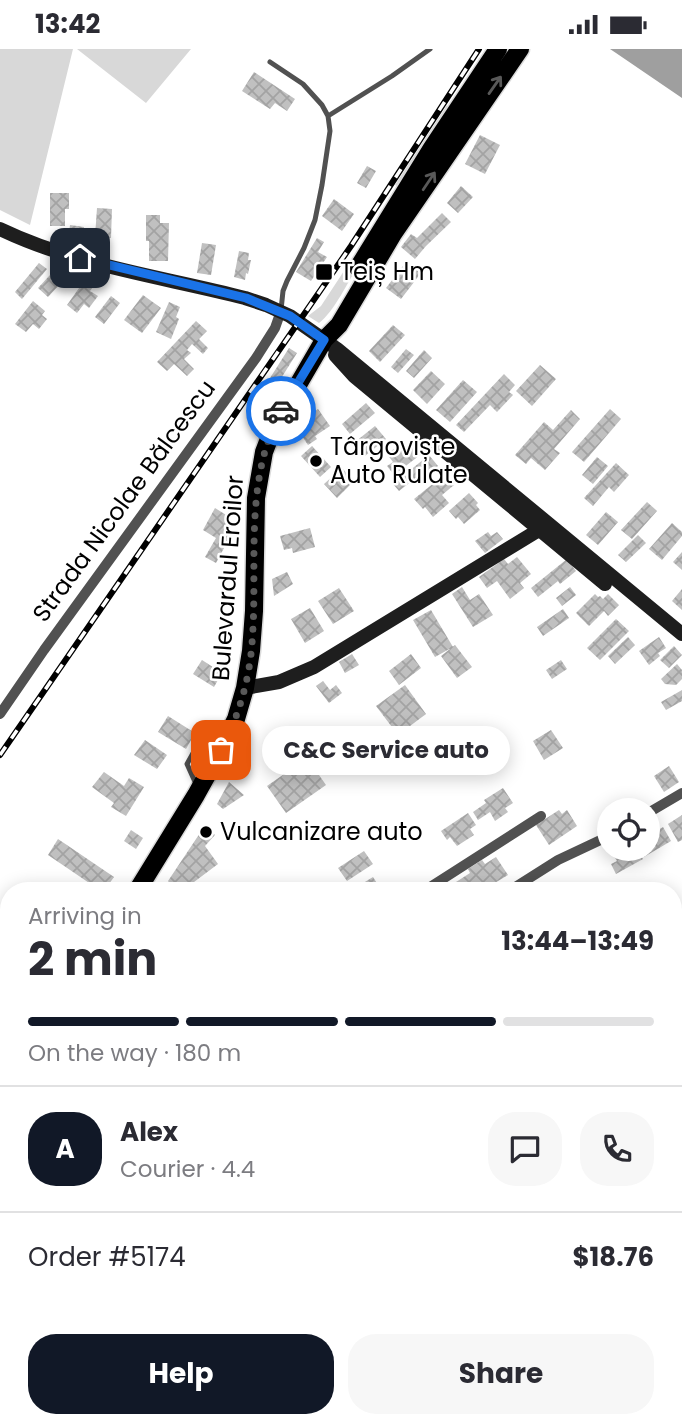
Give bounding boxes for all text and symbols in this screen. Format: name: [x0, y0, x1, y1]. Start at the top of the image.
text: 13:42: [35, 6, 100, 42]
one-way arrow: [488, 76, 502, 95]
one-way arrow: [422, 172, 436, 191]
pin: [50, 228, 110, 288]
icon: home: [61, 239, 99, 277]
place label: Teiș Hm: [340, 255, 434, 288]
marker: Teiș Hm: [314, 262, 334, 282]
street label: Strada Nicolae Bălcescu: [25, 373, 223, 628]
courier: [246, 376, 316, 446]
icon: car: [262, 392, 300, 430]
place label: Târgoviște Auto Rulate: [330, 430, 468, 491]
marker: Târgoviște Auto Rulate: [308, 453, 324, 469]
street label: Bulevardul Eroilor: [204, 474, 251, 682]
pin: [191, 720, 251, 780]
callout: C&C Service auto: [263, 725, 512, 775]
icon: bag: [202, 731, 240, 769]
text: C&C Service auto: [283, 734, 489, 766]
map controls: [597, 798, 660, 861]
button: locate: [597, 798, 660, 861]
place label: Vulcanizare auto: [220, 815, 423, 848]
marker: Vulcanizare auto: [198, 824, 214, 840]
text: Arriving in: [28, 900, 142, 932]
text: 13:44–13:49: [501, 923, 654, 959]
text: 2 min: [28, 927, 157, 991]
text: On the way · 180 m: [28, 1037, 241, 1069]
button: chat: [488, 1112, 562, 1186]
button: phone: [580, 1112, 654, 1186]
text: Alex: [120, 1114, 178, 1150]
text: A: [55, 1131, 75, 1167]
text: Courier · 4.4: [120, 1153, 255, 1185]
text: Order #5174: [28, 1239, 186, 1275]
text: $18.76: [572, 1239, 654, 1275]
button: Help: [28, 1334, 334, 1414]
button: Share: [348, 1334, 654, 1414]

